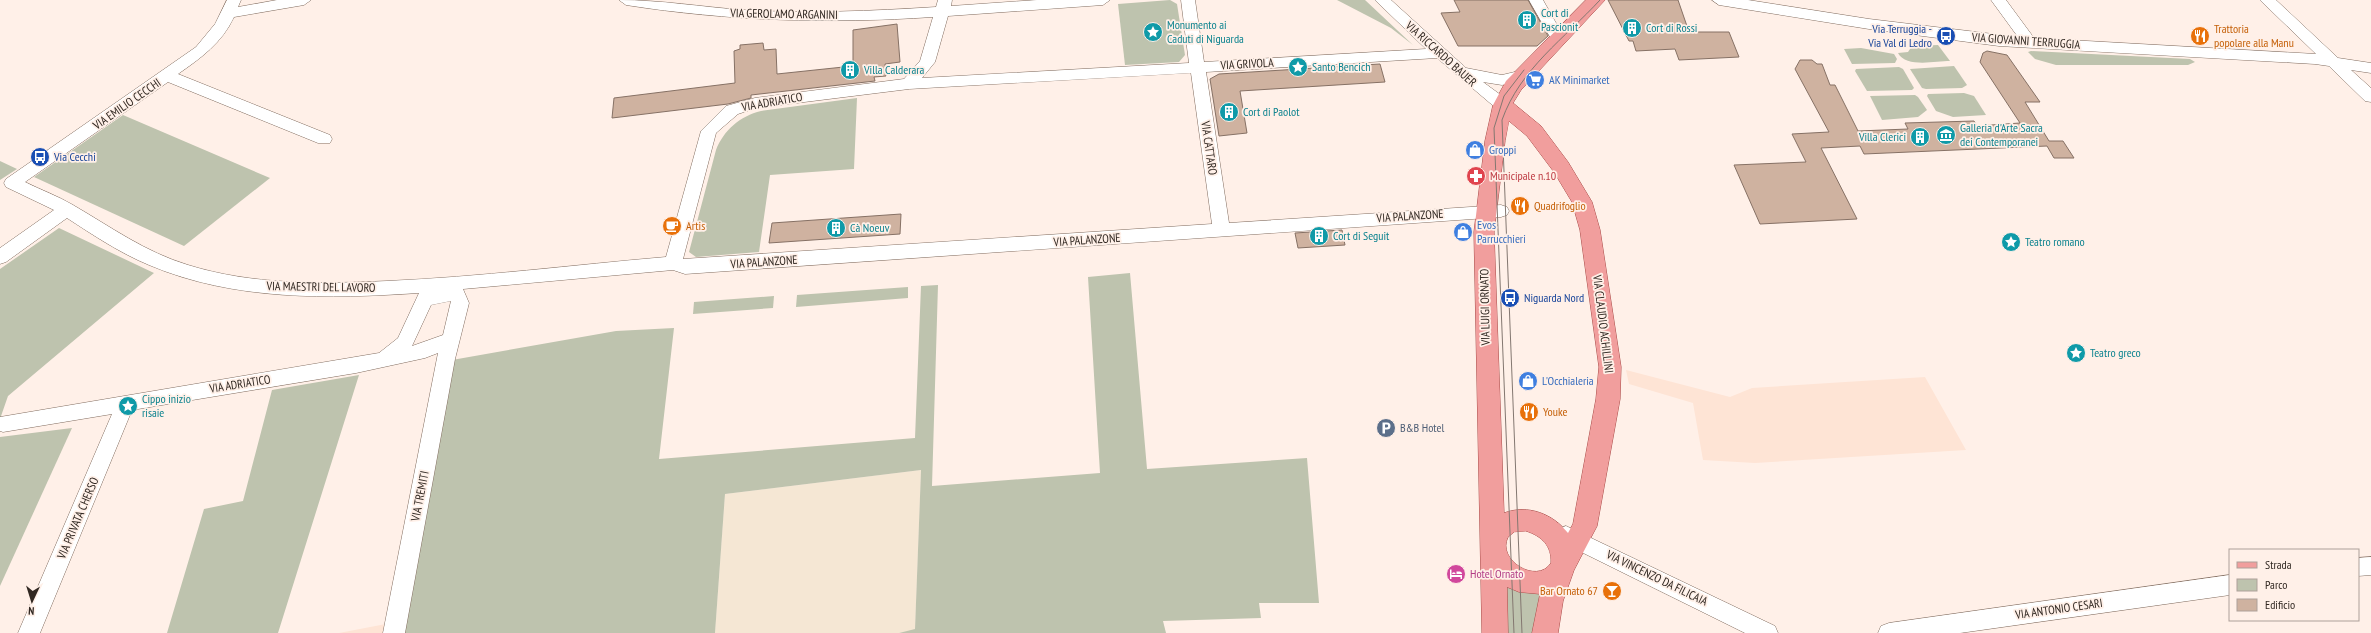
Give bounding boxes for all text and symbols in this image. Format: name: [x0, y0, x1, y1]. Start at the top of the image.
street label: VIA GEROLAMO ARGANINI: [729, 5, 838, 22]
place label: Cort di Pascionit: [1541, 5, 1579, 34]
building icon: Cort di Pascionit: [1516, 9, 1538, 31]
place label: Monumento ai Caduti di Niguarda: [1167, 17, 1244, 46]
street label: VIA RICCARDO BAUER: [1402, 17, 1480, 90]
building icon: Cort di Rossi: [1621, 17, 1643, 39]
place label: Cort di Rossi: [1646, 20, 1697, 35]
place icon: Monumento ai Caduti di Niguarda: [1142, 21, 1164, 43]
place label: Via Terruggia - Via Val di Ledro: [1867, 21, 1932, 50]
place label: Trattoria popolare alla Manu: [2214, 21, 2294, 50]
bus stop icon: Via Terruggia - Via Val di Ledro: [1935, 25, 1957, 47]
restaurant icon: Trattoria popolare alla Manu: [2189, 25, 2211, 47]
street label: VIA GIOVANNI TERRUGGIA: [1970, 29, 2081, 52]
street label: VIA GRIVOLA: [1219, 55, 1274, 72]
place icon: Santo Bencich: [1287, 56, 1309, 78]
building icon: Villa Calderara: [839, 59, 861, 81]
place label: Santo Bencich: [1312, 59, 1370, 74]
place label: Villa Calderara: [863, 62, 925, 77]
supermarket icon: AK Minimarket: [1524, 69, 1546, 91]
place label: AK Minimarket: [1549, 72, 1610, 87]
street label: VIA EMILIO CECCHI: [89, 75, 163, 133]
street label: VIA ADRIATICO: [739, 89, 804, 114]
building icon: Cort di Paolot: [1218, 101, 1240, 123]
place label: Cort di Paolot: [1243, 104, 1300, 119]
street label: VIA CATTARO: [1198, 119, 1221, 176]
place label: Galleria d'Arte Sacra dei Contemporanei: [1960, 120, 2043, 149]
museum icon: Galleria d'Arte Sacra dei Contemporanei: [1935, 124, 1957, 146]
building icon: Villa Clerici: [1909, 126, 1931, 148]
place label: Villa Clerici: [1858, 129, 1906, 144]
shop icon: Groppi: [1464, 139, 1486, 161]
place label: Groppi: [1489, 142, 1516, 157]
bus stop icon: Via Cecchi: [29, 146, 51, 168]
place label: Via Cecchi: [53, 149, 96, 164]
pharmacy icon: Municipale n.10: [1465, 165, 1487, 187]
place label: Municipale n.10: [1490, 168, 1556, 183]
restaurant icon: Quadrifoglio: [1509, 195, 1531, 217]
place label: Quadrifoglio: [1534, 198, 1586, 213]
street label: VIA PALANZONE: [1375, 206, 1444, 225]
cafe icon: Artis: [661, 215, 683, 237]
building icon: Cà Noeuv: [825, 217, 847, 239]
place label: Evos Parrucchieri: [1477, 217, 1526, 246]
place label: Artis: [686, 218, 705, 233]
place label: Cà Noeuv: [850, 220, 890, 235]
shop icon: Evos Parrucchieri: [1452, 221, 1474, 243]
building icon: Cort di Seguit: [1308, 225, 1330, 247]
place label: Cort di Seguit: [1333, 228, 1390, 243]
street label: VIA PALANZONE: [1052, 230, 1121, 249]
place icon: Teatro romano: [2000, 231, 2022, 253]
place label: Teatro romano: [2025, 234, 2085, 249]
street label: VIA PALANZONE: [729, 252, 798, 271]
street label: VIA LUIGI ORNATO: [1476, 268, 1493, 347]
street label: VIA CLAUDIO ACHILLINI: [1590, 273, 1617, 374]
street label: VIA MAESTRI DEL LAVORO: [265, 278, 376, 295]
bus stop icon: Niguarda Nord: [1499, 287, 1521, 309]
place label: Niguarda Nord: [1524, 290, 1584, 305]
place icon: Teatro greco: [2065, 342, 2087, 364]
place label: Teatro greco: [2090, 345, 2141, 360]
shop icon: L'Occhialeria: [1517, 370, 1539, 392]
street label: VIA ADRIATICO: [207, 371, 272, 396]
place label: L'Occhialeria: [1542, 373, 1594, 388]
place label: Cippo inizio risaie: [142, 391, 191, 420]
place icon: Cippo inizio risaie: [117, 395, 139, 417]
restaurant icon: Youke: [1518, 401, 1540, 423]
place label: Youke: [1543, 404, 1568, 419]
parking icon: B&B Hotel: [1375, 417, 1397, 439]
place label: B&B Hotel: [1400, 420, 1444, 435]
street label: VIA TREMITI: [407, 470, 432, 523]
street label: VIA PRIVATA CHERSO: [53, 474, 102, 562]
street label: VIA VINCENZO DA FILICAIA: [1603, 546, 1711, 609]
legend: [2229, 549, 2359, 621]
text: Strada: [2265, 557, 2292, 572]
hotel icon: Hotel Ornato: [1445, 563, 1467, 585]
place label: Hotel Ornato: [1470, 566, 1523, 581]
text: Parco: [2265, 577, 2287, 592]
bar icon: Bar Ornato 67: [1601, 580, 1623, 602]
north arrow: [12, 581, 52, 621]
place label: Bar Ornato 67: [1540, 583, 1598, 598]
street label: VIA ANTONIO CESARI: [2013, 595, 2103, 622]
text: Edificio: [2265, 597, 2295, 612]
text: N: [28, 604, 35, 618]

